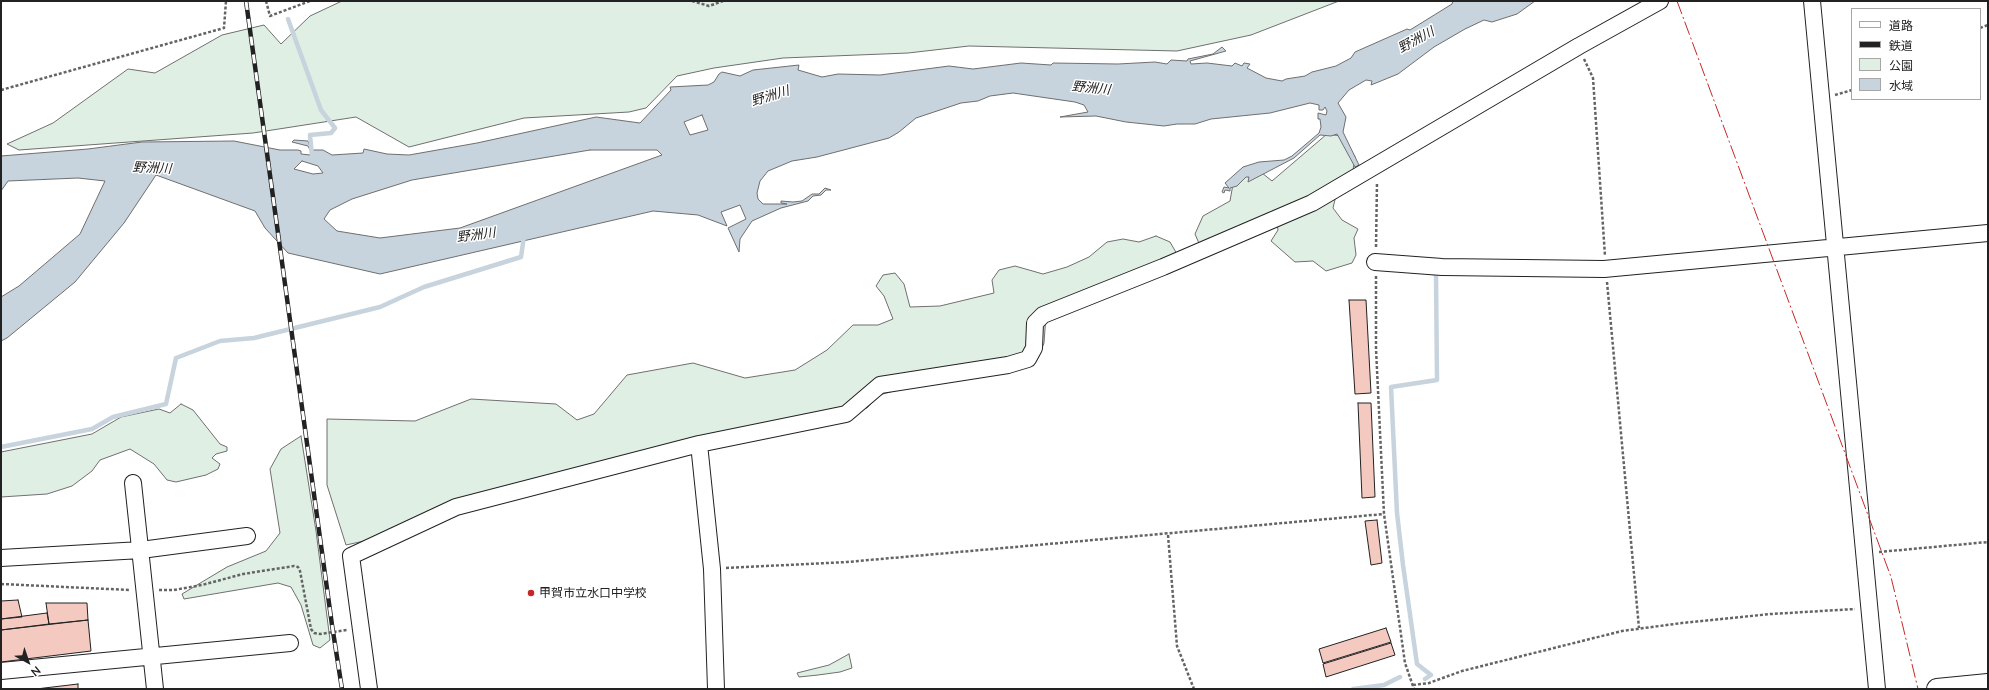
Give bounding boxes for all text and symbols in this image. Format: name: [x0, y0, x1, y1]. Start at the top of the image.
legend: [1851, 8, 1981, 100]
text: 道路: [1889, 18, 1913, 33]
water label: 野洲川: [1395, 24, 1437, 56]
text: 鉄道: [1889, 38, 1913, 53]
text: 公園: [1889, 58, 1913, 73]
water label: 野洲川: [1071, 78, 1111, 98]
text: 水域: [1889, 78, 1913, 93]
water label: 野洲川: [749, 83, 791, 109]
water label: 野洲川: [132, 159, 172, 177]
water label: 野洲川: [456, 225, 496, 245]
place label: 甲賀市立水口中学校: [539, 586, 647, 600]
marker: 甲賀市立水口中学校: [526, 588, 536, 598]
north arrow: [8, 642, 48, 682]
text: N: [29, 664, 43, 679]

